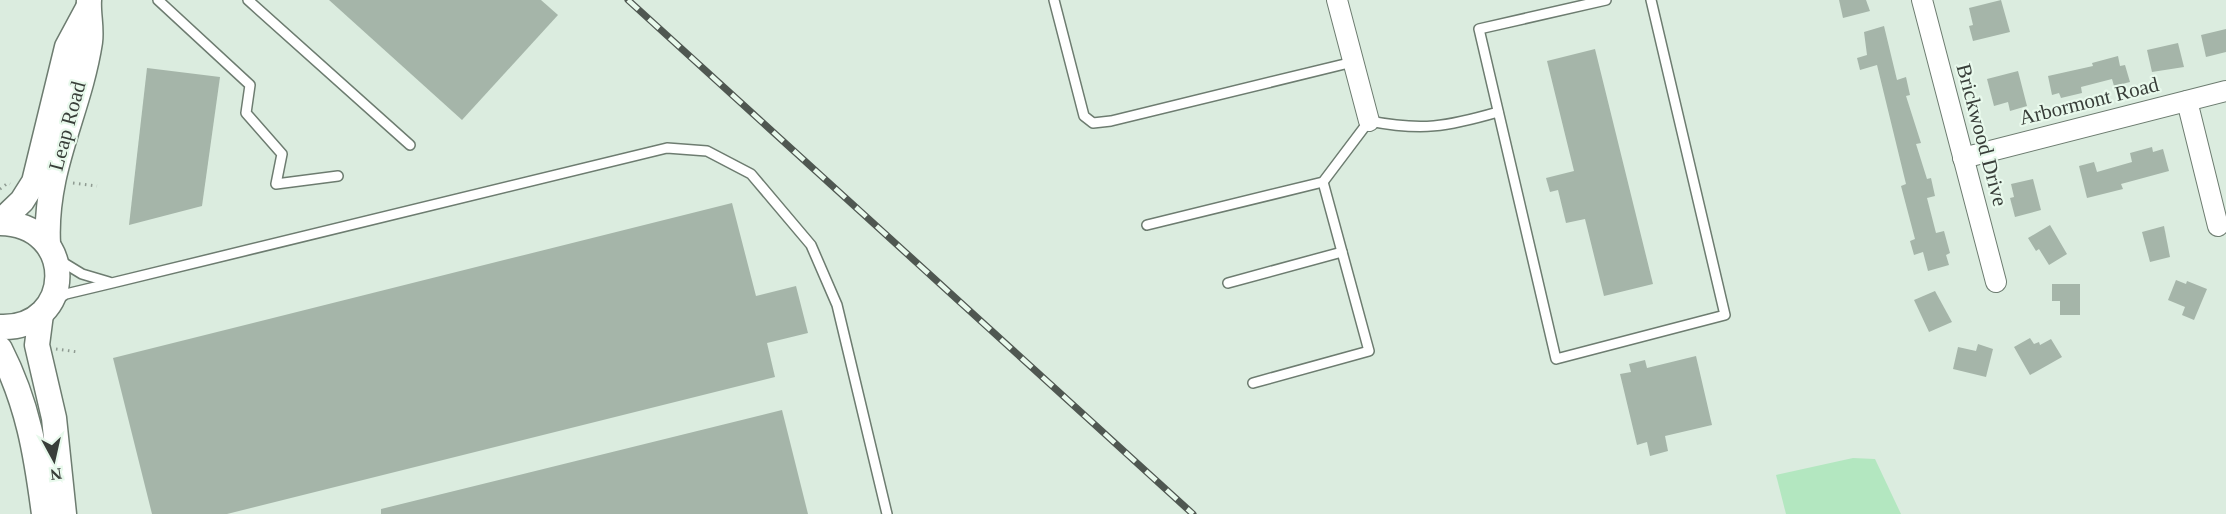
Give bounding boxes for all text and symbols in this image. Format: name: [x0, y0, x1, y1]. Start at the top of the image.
street label: Brickwood Drive: [1951, 61, 2013, 209]
street label: Arbormont Road: [2017, 72, 2162, 130]
street label: Leap Road: [44, 78, 91, 173]
north arrow: [24, 430, 84, 490]
text: N: [49, 465, 63, 484]

